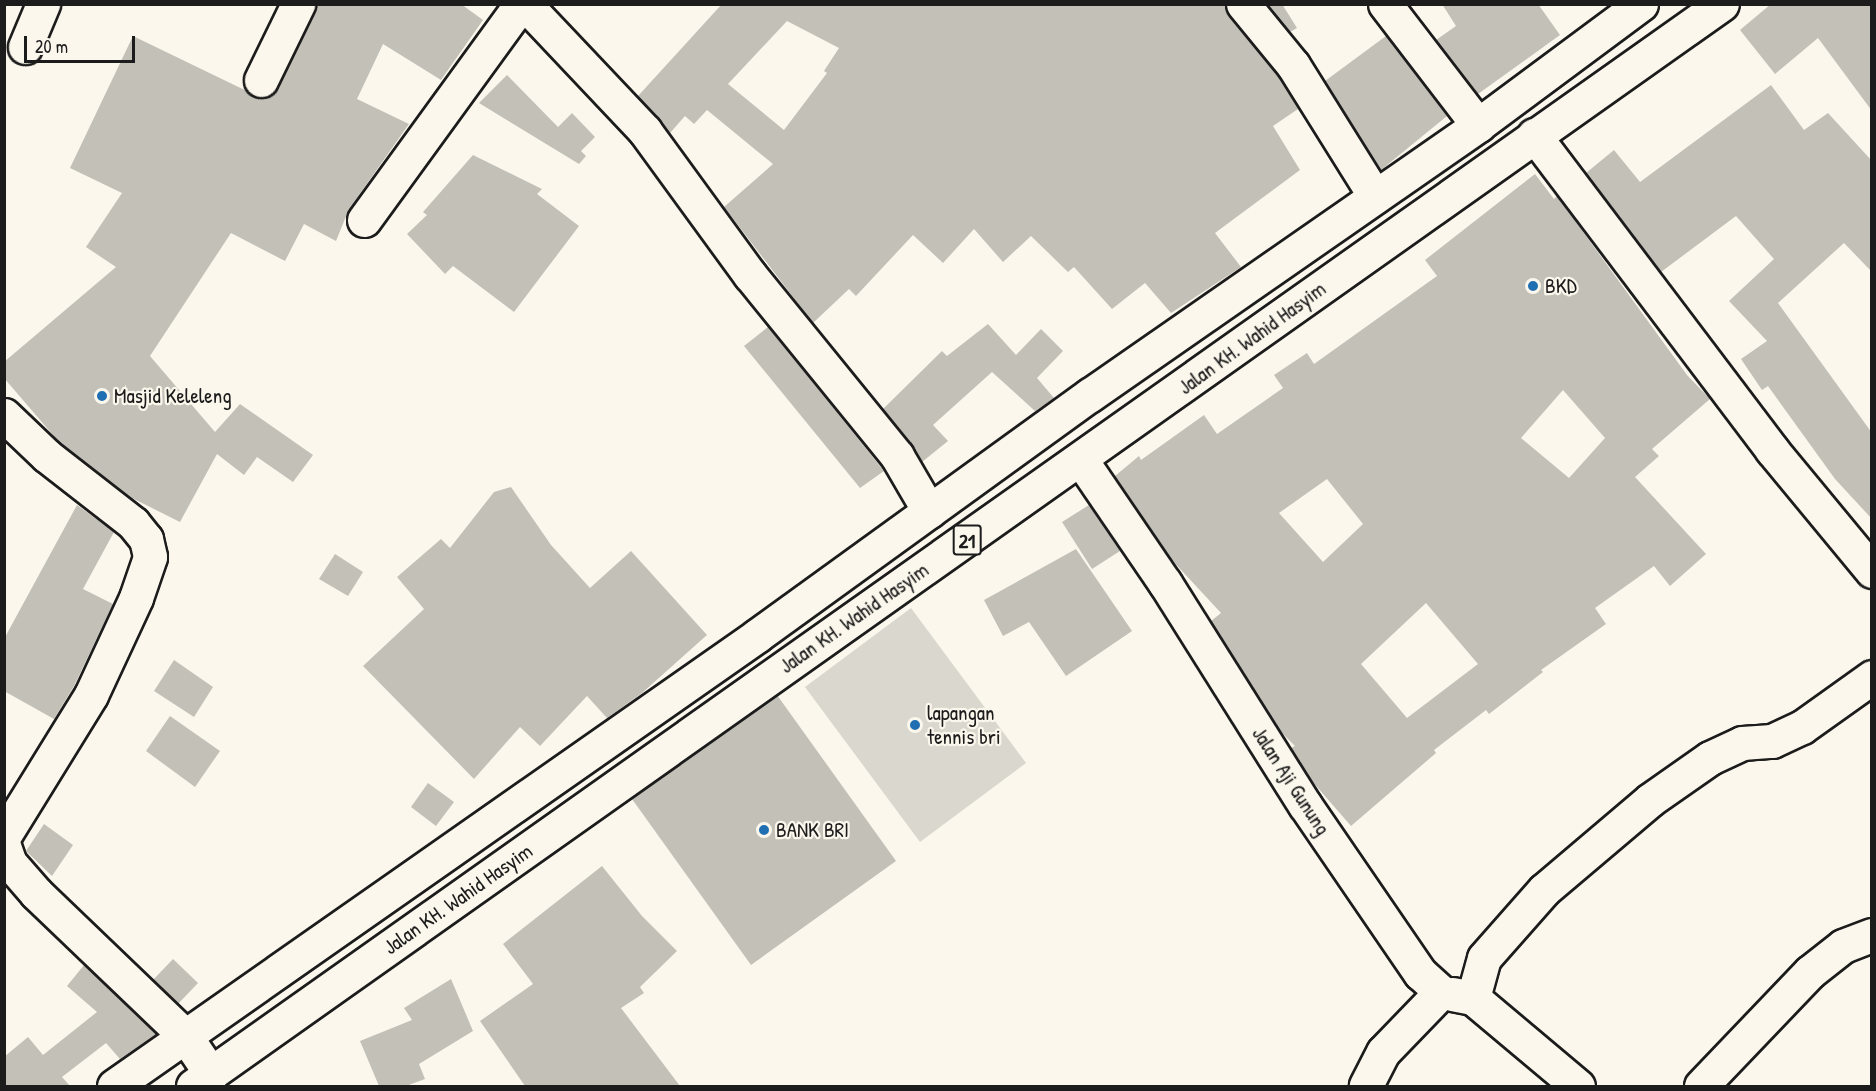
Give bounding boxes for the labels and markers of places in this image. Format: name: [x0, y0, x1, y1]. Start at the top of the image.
place label: BKD: [1545, 273, 1577, 299]
marker: BKD: [1526, 279, 1540, 293]
place label: Masjid Keleleng: [114, 383, 232, 409]
marker: Masjid Keleleng: [95, 389, 109, 403]
place label: lapangan tennis bri: [927, 700, 1001, 750]
marker: lapangan tennis bri: [908, 718, 922, 732]
place label: BANK BRI: [776, 817, 849, 843]
marker: BANK BRI: [757, 823, 771, 837]

